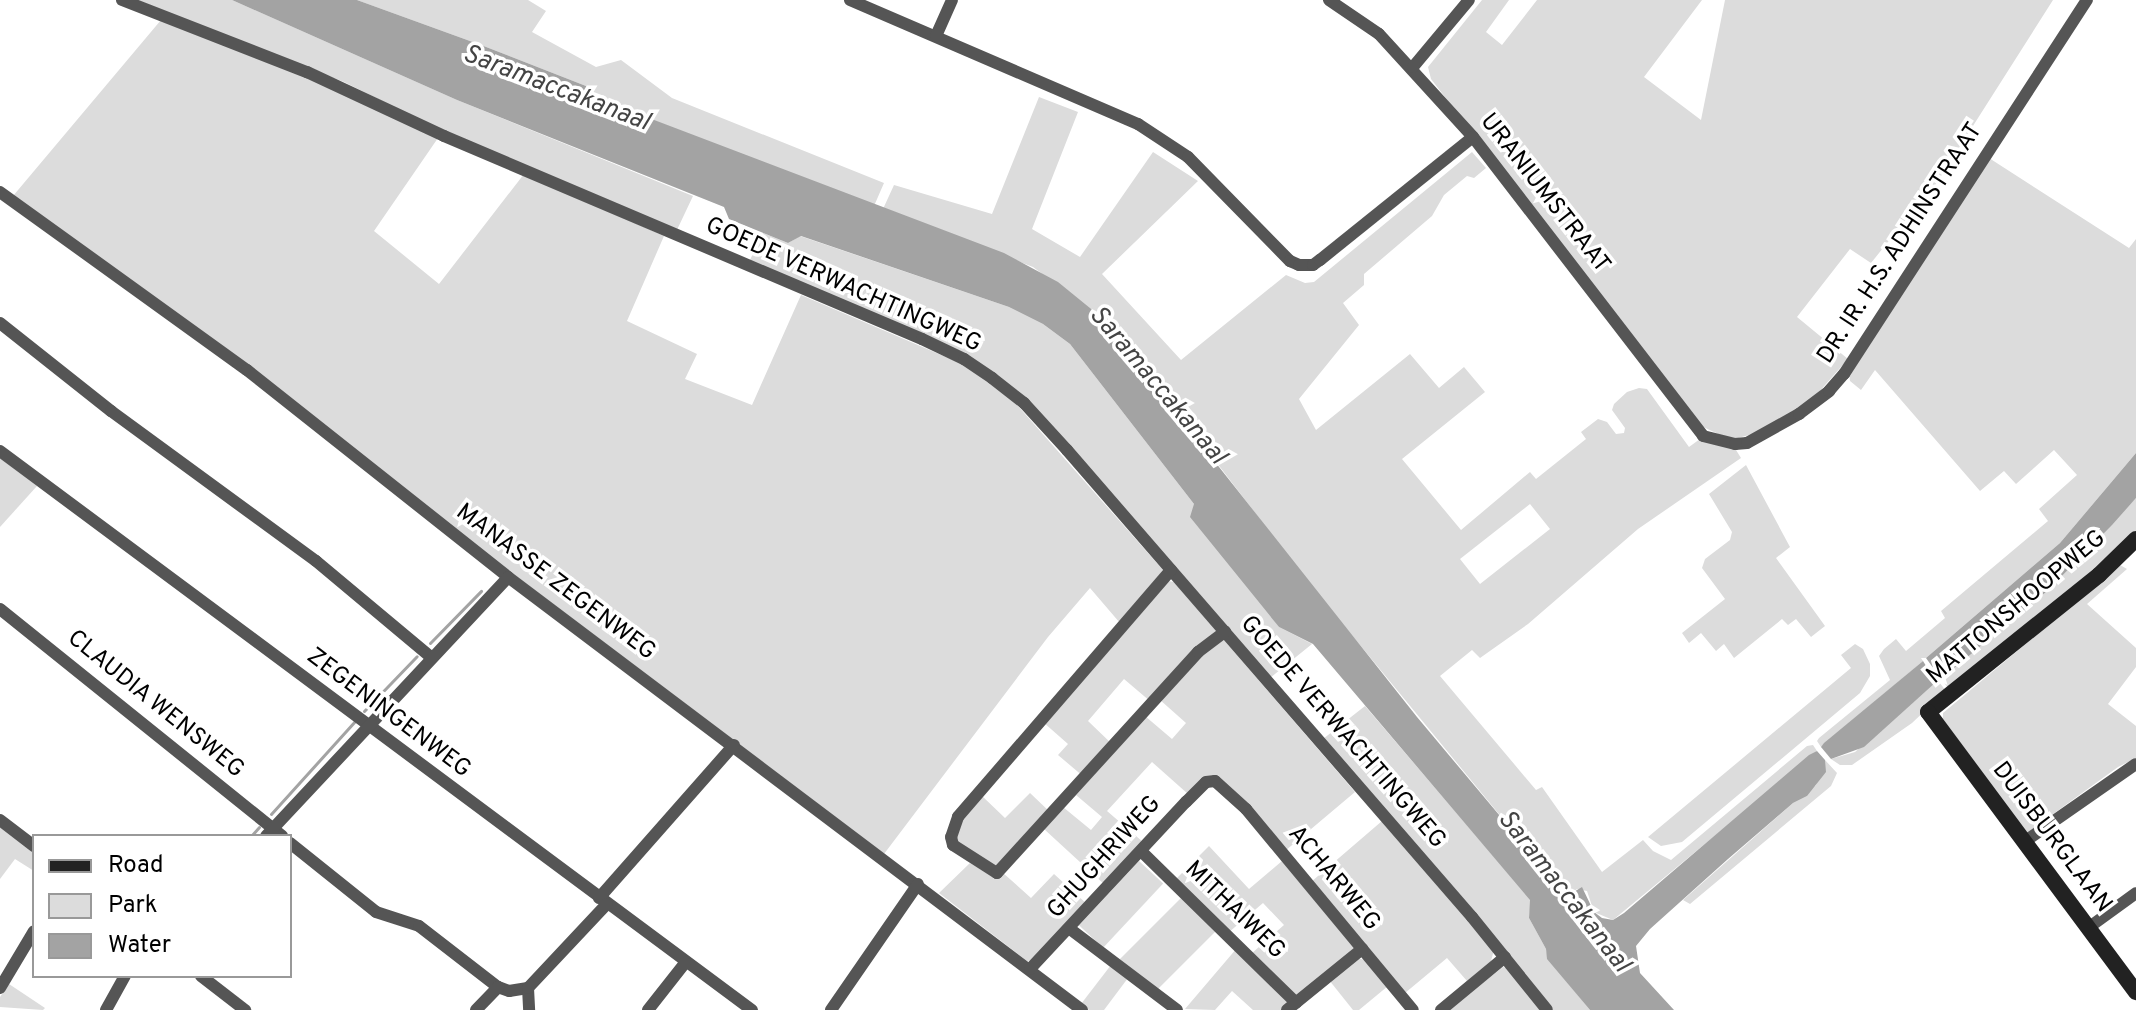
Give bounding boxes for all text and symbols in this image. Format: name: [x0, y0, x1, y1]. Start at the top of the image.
water label: Saramaccakanaal: [458, 39, 654, 139]
street label: URANIUMSTRAAT: [1473, 109, 1615, 279]
street label: DR. IR. H.S. ADHINSTRAAT: [1812, 118, 1990, 370]
street label: GOEDE VERWACHTINGWEG: [700, 212, 986, 360]
water label: Saramaccakanaal: [1082, 300, 1232, 472]
street label: MANASSE ZEGENWEG: [449, 499, 661, 667]
street label: MATTONSHOOPWEG: [1922, 525, 2112, 691]
street label: GOEDE VERWACHTINGWEG: [1233, 610, 1451, 856]
street label: CLAUDIA WENSWEG: [60, 624, 250, 786]
street label: ZEGENINGENWEG: [300, 643, 476, 785]
street label: DUISBURGLAAN: [1985, 757, 2117, 919]
street label: GHUGHRIWEG: [1042, 791, 1168, 925]
water label: Saramaccakanaal: [1490, 805, 1636, 979]
street label: ACHARWEG: [1281, 821, 1385, 937]
legend: [32, 834, 292, 978]
text: Road: [108, 851, 164, 881]
street label: MITHAIWEG: [1178, 856, 1290, 966]
text: Park: [108, 891, 158, 921]
text: Water: [108, 931, 171, 961]

